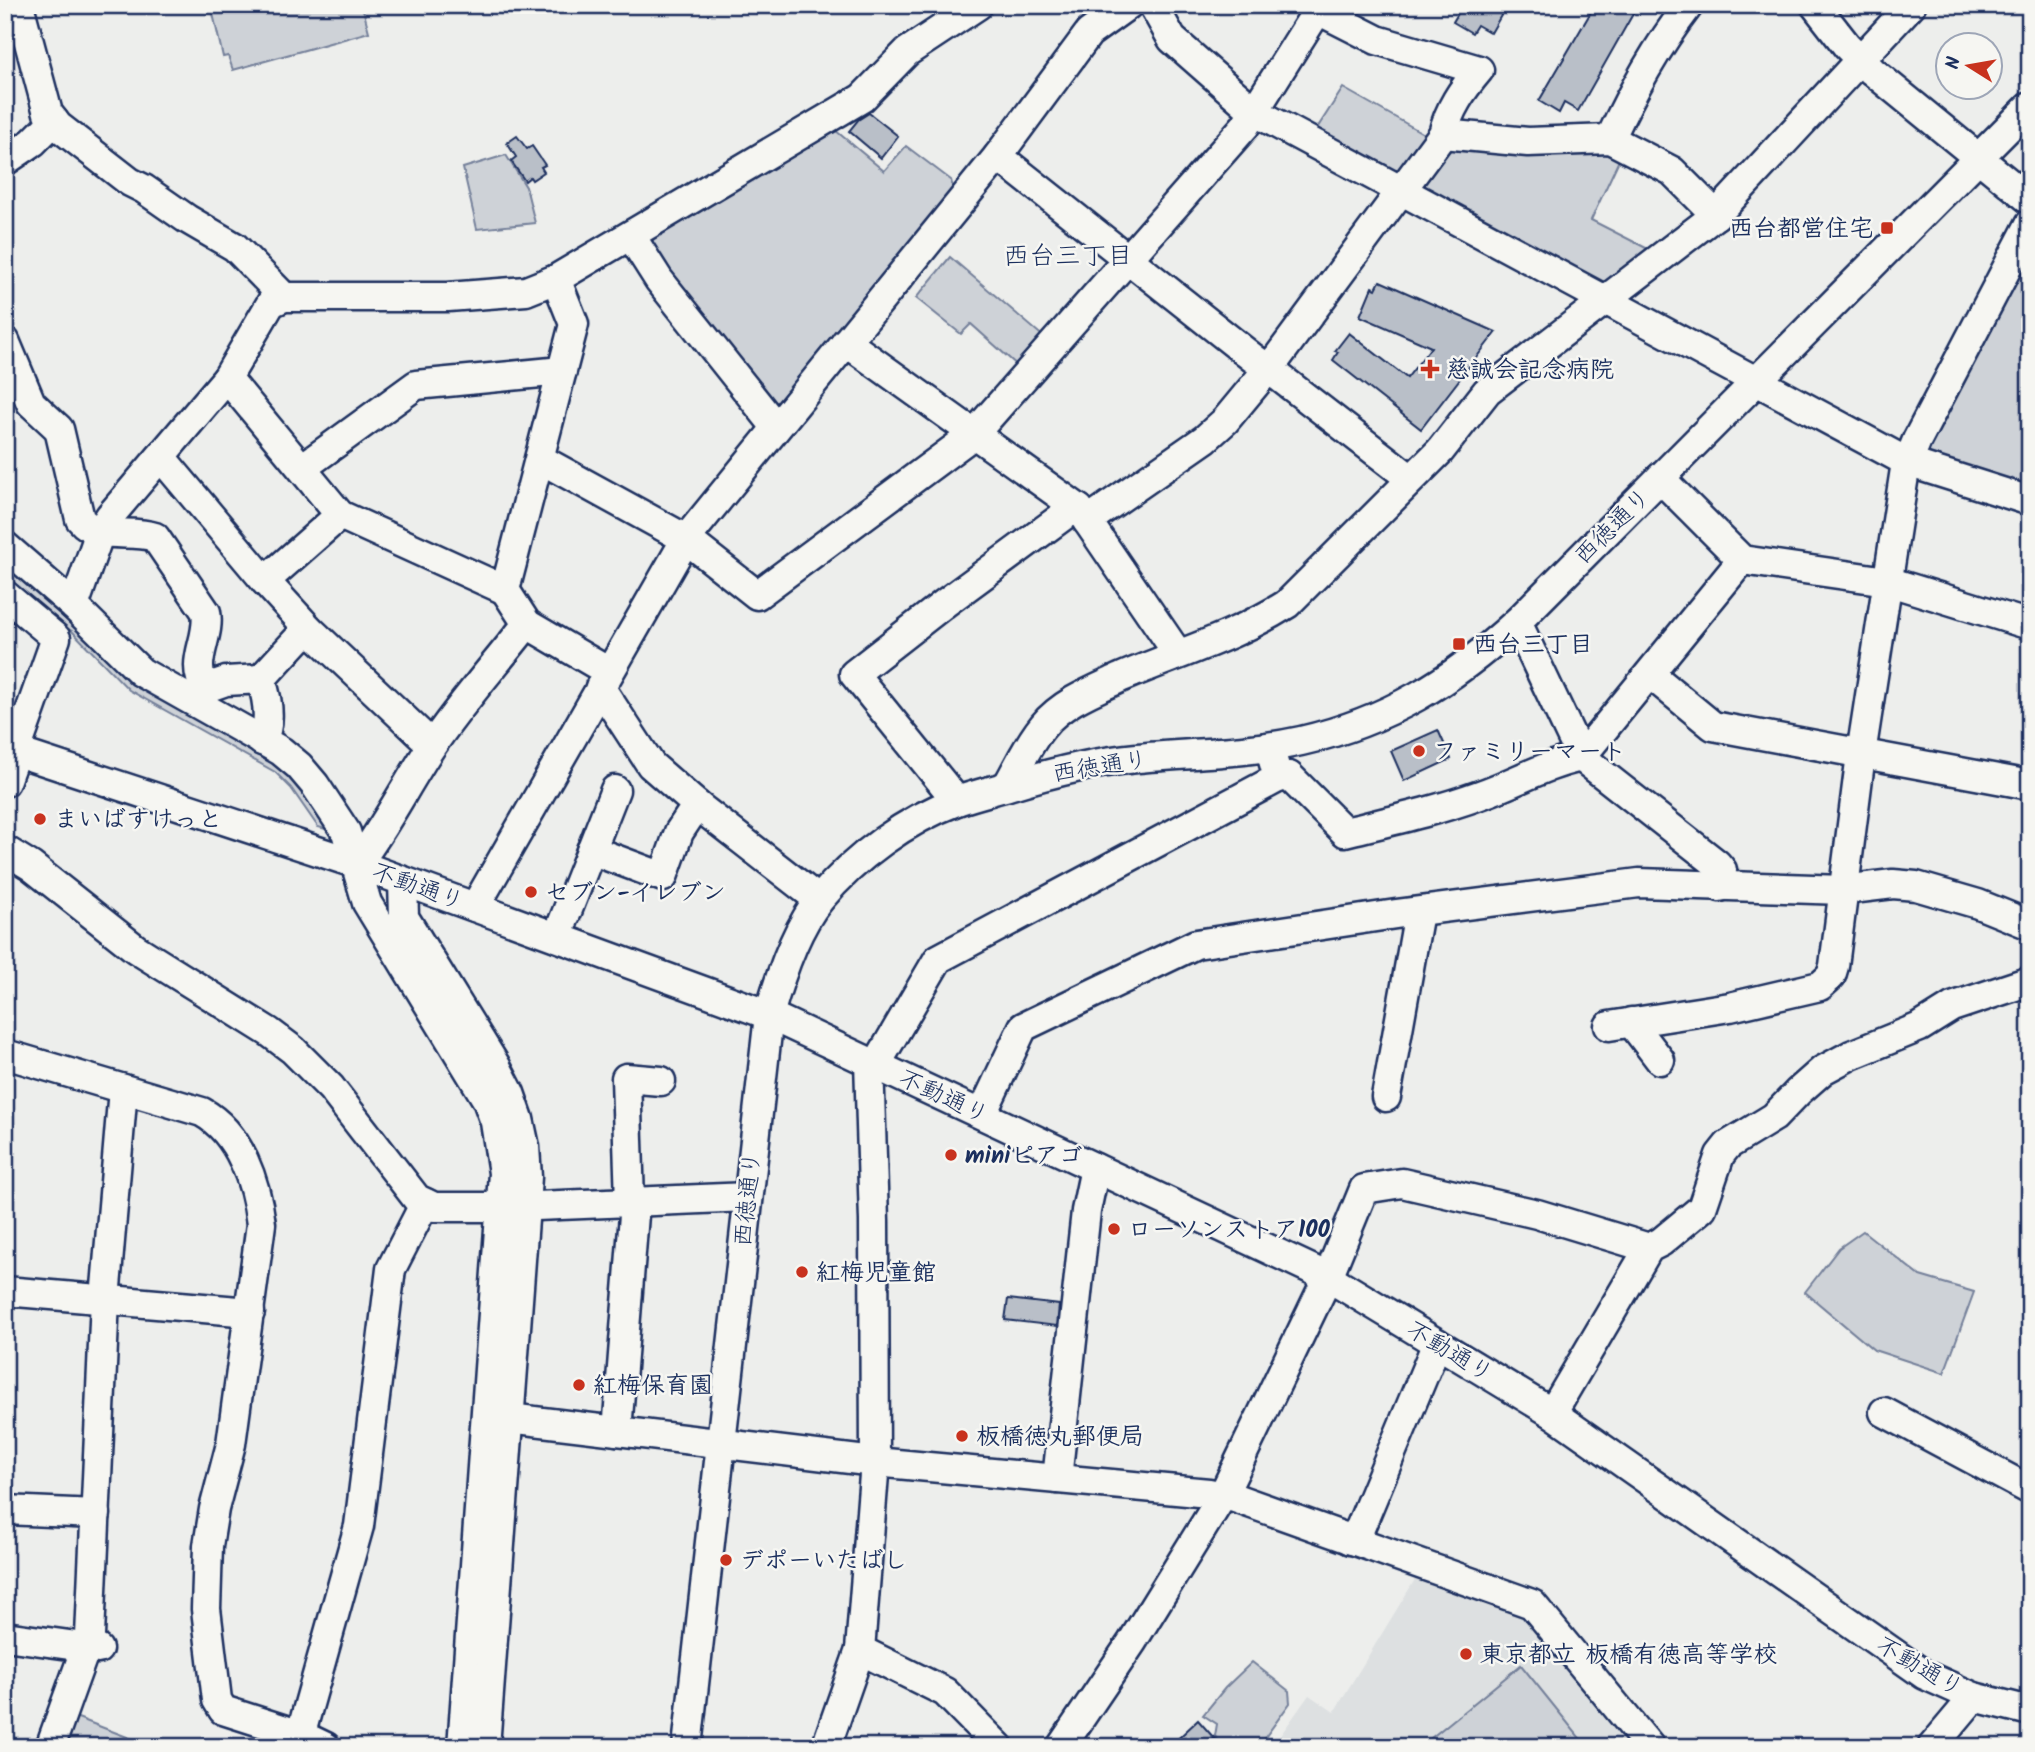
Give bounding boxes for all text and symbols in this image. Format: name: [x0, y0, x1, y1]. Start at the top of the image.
north arrow: [1934, 32, 2004, 102]
text: N: [1938, 54, 1970, 72]
place label: 西台都営住宅: [1729, 210, 1873, 249]
marker: 西台都営住宅: [1879, 220, 1895, 236]
district label: 西台三丁目: [1003, 236, 1133, 278]
place label: 慈誠会記念病院: [1446, 351, 1614, 390]
marker: 慈誠会記念病院: [1420, 359, 1440, 379]
street label: 西徳通り: [1565, 479, 1661, 575]
place label: 西台三丁目: [1473, 626, 1593, 665]
marker: 西台三丁目: [1451, 636, 1467, 652]
place label: ファミリーマート: [1433, 733, 1626, 772]
street label: 西徳通り: [1050, 741, 1151, 794]
marker: ファミリーマート: [1411, 743, 1427, 759]
place label: まいばすけっと: [54, 801, 222, 840]
marker: まいばすけっと: [32, 811, 48, 827]
street label: 不動通り: [366, 853, 469, 922]
place label: セブン-イレブン: [545, 874, 726, 913]
marker: セブン-イレブン: [523, 884, 539, 900]
street label: 不動通り: [892, 1059, 995, 1135]
place label: miniピアゴ: [965, 1137, 1082, 1176]
marker: miniピアゴ: [943, 1147, 959, 1163]
street label: 西徳通り: [724, 1149, 773, 1249]
place label: ローソンストア100: [1128, 1211, 1330, 1250]
marker: ローソンストア100: [1106, 1221, 1122, 1237]
place label: 紅梅児童館: [816, 1254, 936, 1293]
marker: 紅梅児童館: [794, 1264, 810, 1280]
street label: 不動通り: [1398, 1311, 1500, 1394]
place label: 紅梅保育園: [593, 1367, 713, 1406]
marker: 紅梅保育園: [571, 1377, 587, 1393]
place label: 板橋徳丸郵便局: [976, 1418, 1144, 1457]
marker: 板橋徳丸郵便局: [954, 1428, 970, 1444]
place label: デポーいたばし: [740, 1542, 908, 1581]
marker: デポーいたばし: [718, 1552, 734, 1568]
street label: 不動通り: [1868, 1626, 1971, 1708]
place label: 東京都立 板橋有徳高等学校: [1480, 1636, 1777, 1675]
marker: 東京都立 板橋有徳高等学校: [1458, 1646, 1474, 1662]

